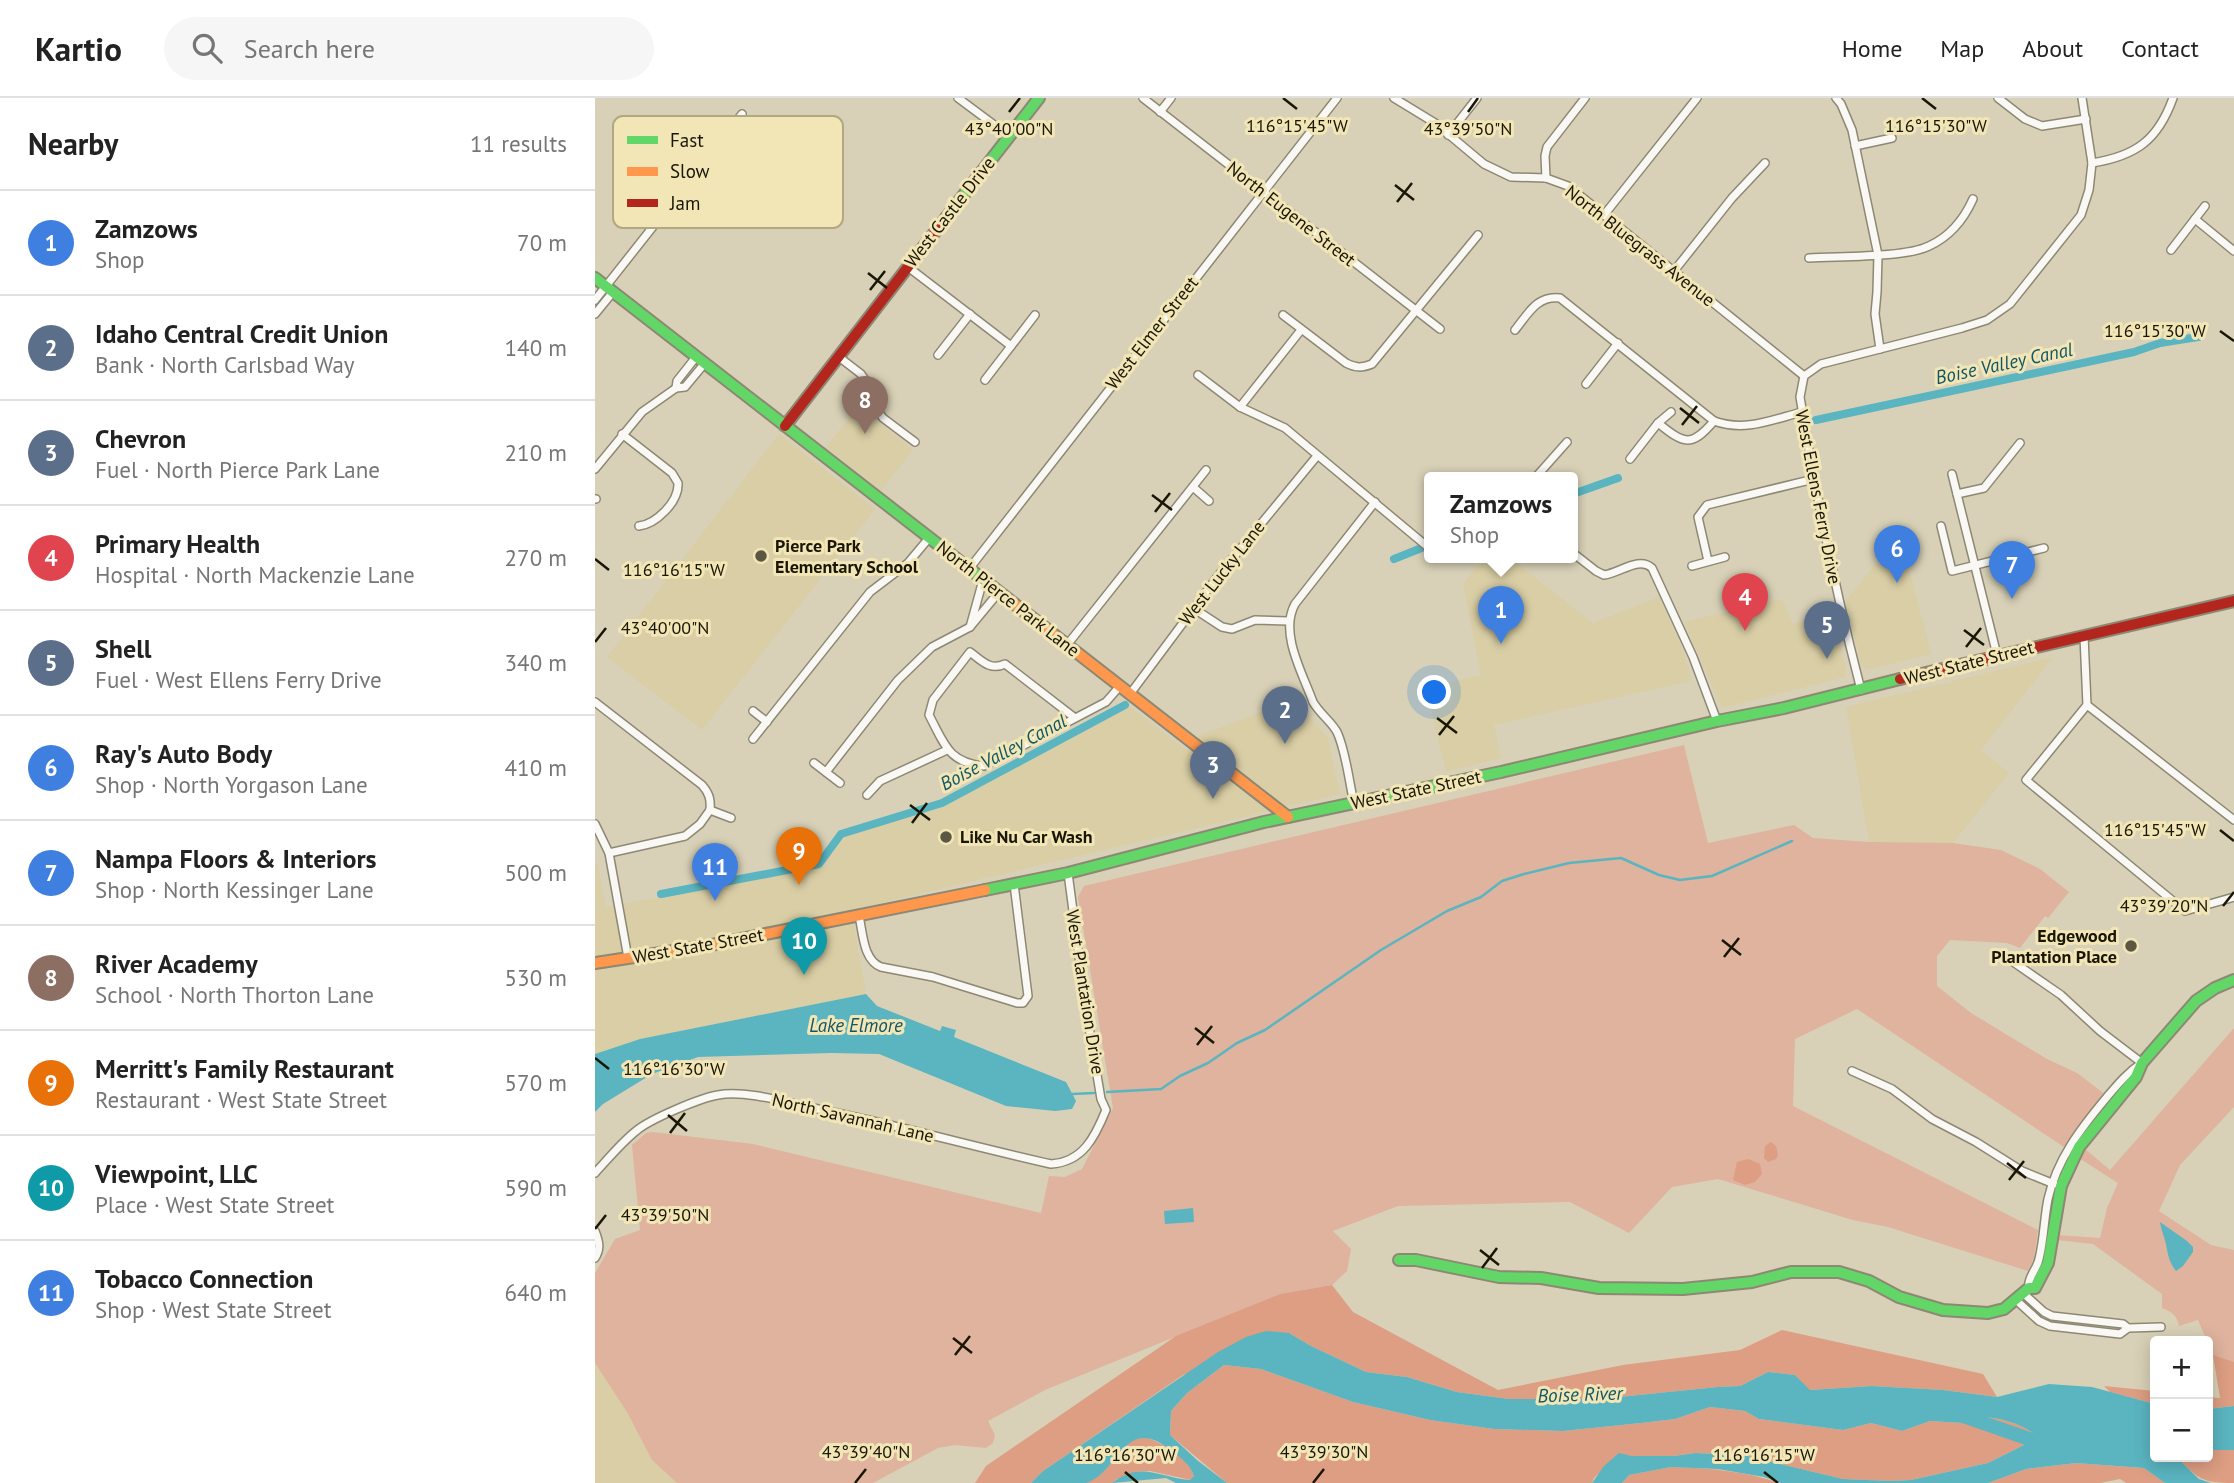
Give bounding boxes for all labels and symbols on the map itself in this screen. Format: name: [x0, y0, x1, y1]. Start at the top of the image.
text: 116°15'45"W: [1246, 114, 1348, 137]
text: 116°15'30"W: [1885, 114, 1987, 137]
legend: [613, 116, 843, 228]
text: 43°40'00"N: [965, 117, 1053, 140]
text: 43°39'50"N: [1424, 117, 1512, 140]
text: Fast: [670, 128, 704, 152]
street label: West Castle Drive: [899, 152, 1000, 272]
street label: North Eugene Street: [1222, 156, 1360, 271]
text: Slow: [670, 159, 710, 183]
street label: North Bluegrass Avenue: [1561, 180, 1720, 311]
text: Jam: [669, 191, 700, 215]
street label: West Elmer Street: [1100, 271, 1203, 394]
text: 116°15'30"W: [2104, 319, 2206, 342]
water label: Boise Valley Canal: [1933, 337, 2075, 389]
pin: 8: [842, 376, 888, 434]
street label: West Ellens Ferry Drive: [1790, 408, 1847, 586]
street label: West Lucky Lane: [1174, 516, 1270, 630]
pin: 6: [1874, 525, 1920, 583]
place label: Pierce Park Elementary School: [775, 534, 919, 578]
street label: North Pierce Park Lane: [932, 536, 1084, 662]
pin: 7: [1989, 541, 2035, 599]
marker: Pierce Park Elementary School: [753, 548, 769, 564]
text: 116°16'15"W: [623, 558, 725, 581]
pin: 4: [1722, 573, 1768, 631]
pin: 1: [1478, 586, 1524, 644]
pin: 5: [1804, 601, 1850, 659]
text: 43°40'00"N: [621, 616, 709, 639]
street label: West State Street: [1902, 635, 2036, 690]
your location: [1417, 675, 1451, 709]
pin: 2: [1262, 686, 1308, 744]
water label: Boise Valley Canal: [936, 709, 1070, 795]
pin: 3: [1190, 741, 1236, 799]
street label: West State Street: [1349, 765, 1483, 815]
text: 116°15'45"W: [2104, 818, 2206, 841]
place label: Like Nu Car Wash: [960, 825, 1092, 848]
pin: 9: [776, 827, 822, 885]
marker: Like Nu Car Wash: [938, 829, 954, 845]
pin: 11: [692, 843, 738, 901]
text: 43°39'20"N: [2120, 894, 2208, 917]
street label: West Plantation Drive: [1061, 908, 1110, 1076]
pin: 10: [781, 917, 827, 975]
street label: West State Street: [631, 923, 765, 968]
place label: Edgewood Plantation Place: [1991, 924, 2117, 968]
marker: Edgewood Plantation Place: [2123, 938, 2139, 954]
water label: Lake Elmore: [809, 1013, 903, 1037]
text: 116°16'30"W: [623, 1057, 725, 1080]
street label: North Savannah Lane: [770, 1088, 936, 1147]
text: 43°39'50"N: [621, 1203, 709, 1226]
water label: Boise River: [1537, 1380, 1625, 1407]
text: 43°39'40"N: [822, 1440, 910, 1463]
text: 43°39'30"N: [1280, 1440, 1368, 1463]
text: 116°16'30"W: [1074, 1443, 1176, 1466]
text: 116°16'15"W: [1713, 1443, 1815, 1466]

